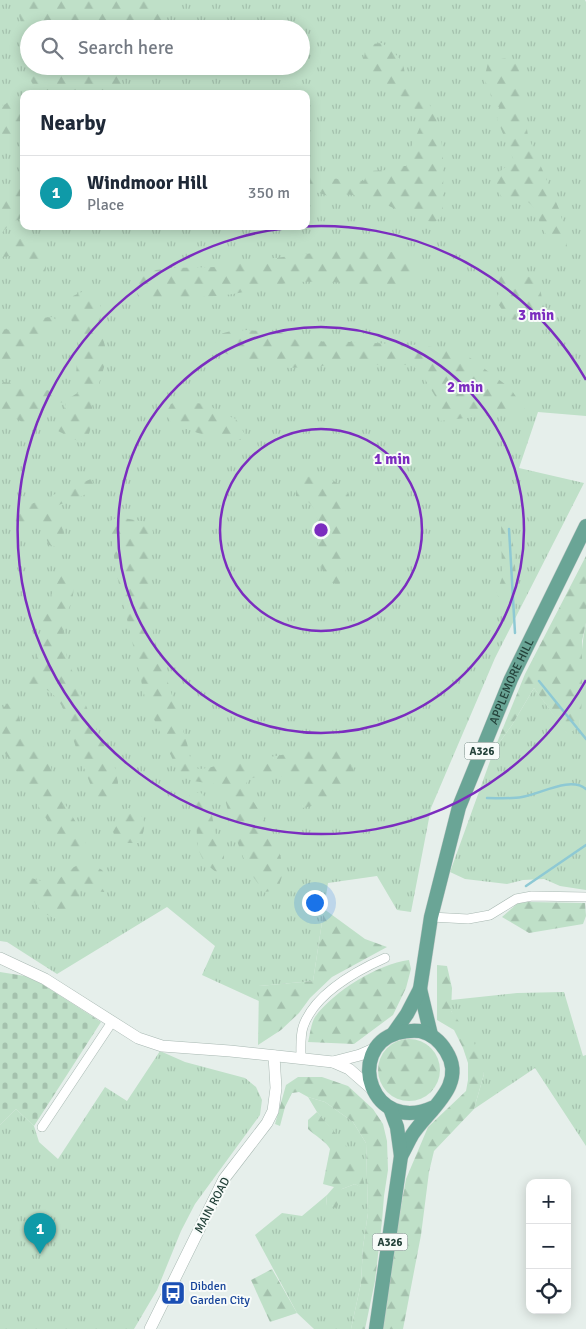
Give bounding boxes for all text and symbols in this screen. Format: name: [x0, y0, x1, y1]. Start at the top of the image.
search box: [20, 20, 310, 75]
icon: search: [38, 34, 66, 62]
text: Search here: [78, 36, 174, 60]
text: Nearby: [40, 110, 106, 136]
text: Windmoor Hill: [87, 171, 208, 195]
text: 1: [52, 183, 60, 203]
text: 350 m: [248, 183, 290, 203]
text: Place: [87, 195, 124, 215]
text: 3 min: [518, 306, 554, 324]
text: 2 min: [447, 378, 483, 396]
text: 1 min: [374, 450, 410, 468]
centre of rings: [312, 521, 330, 539]
street label: APPLEMORE HILL: [486, 636, 538, 727]
road number: A326: [464, 742, 500, 759]
your location: [302, 890, 328, 916]
street label: MAIN ROAD: [191, 1174, 234, 1236]
map controls: [526, 1179, 571, 1314]
button: +: [526, 1179, 571, 1224]
pin: 1: [24, 1213, 56, 1254]
button: −: [526, 1224, 571, 1269]
road number: A326: [372, 1234, 408, 1250]
button: locate: [526, 1269, 571, 1314]
place label: Dibden Garden City: [190, 1279, 250, 1308]
bus stop icon: Dibden Garden City: [160, 1280, 186, 1306]

